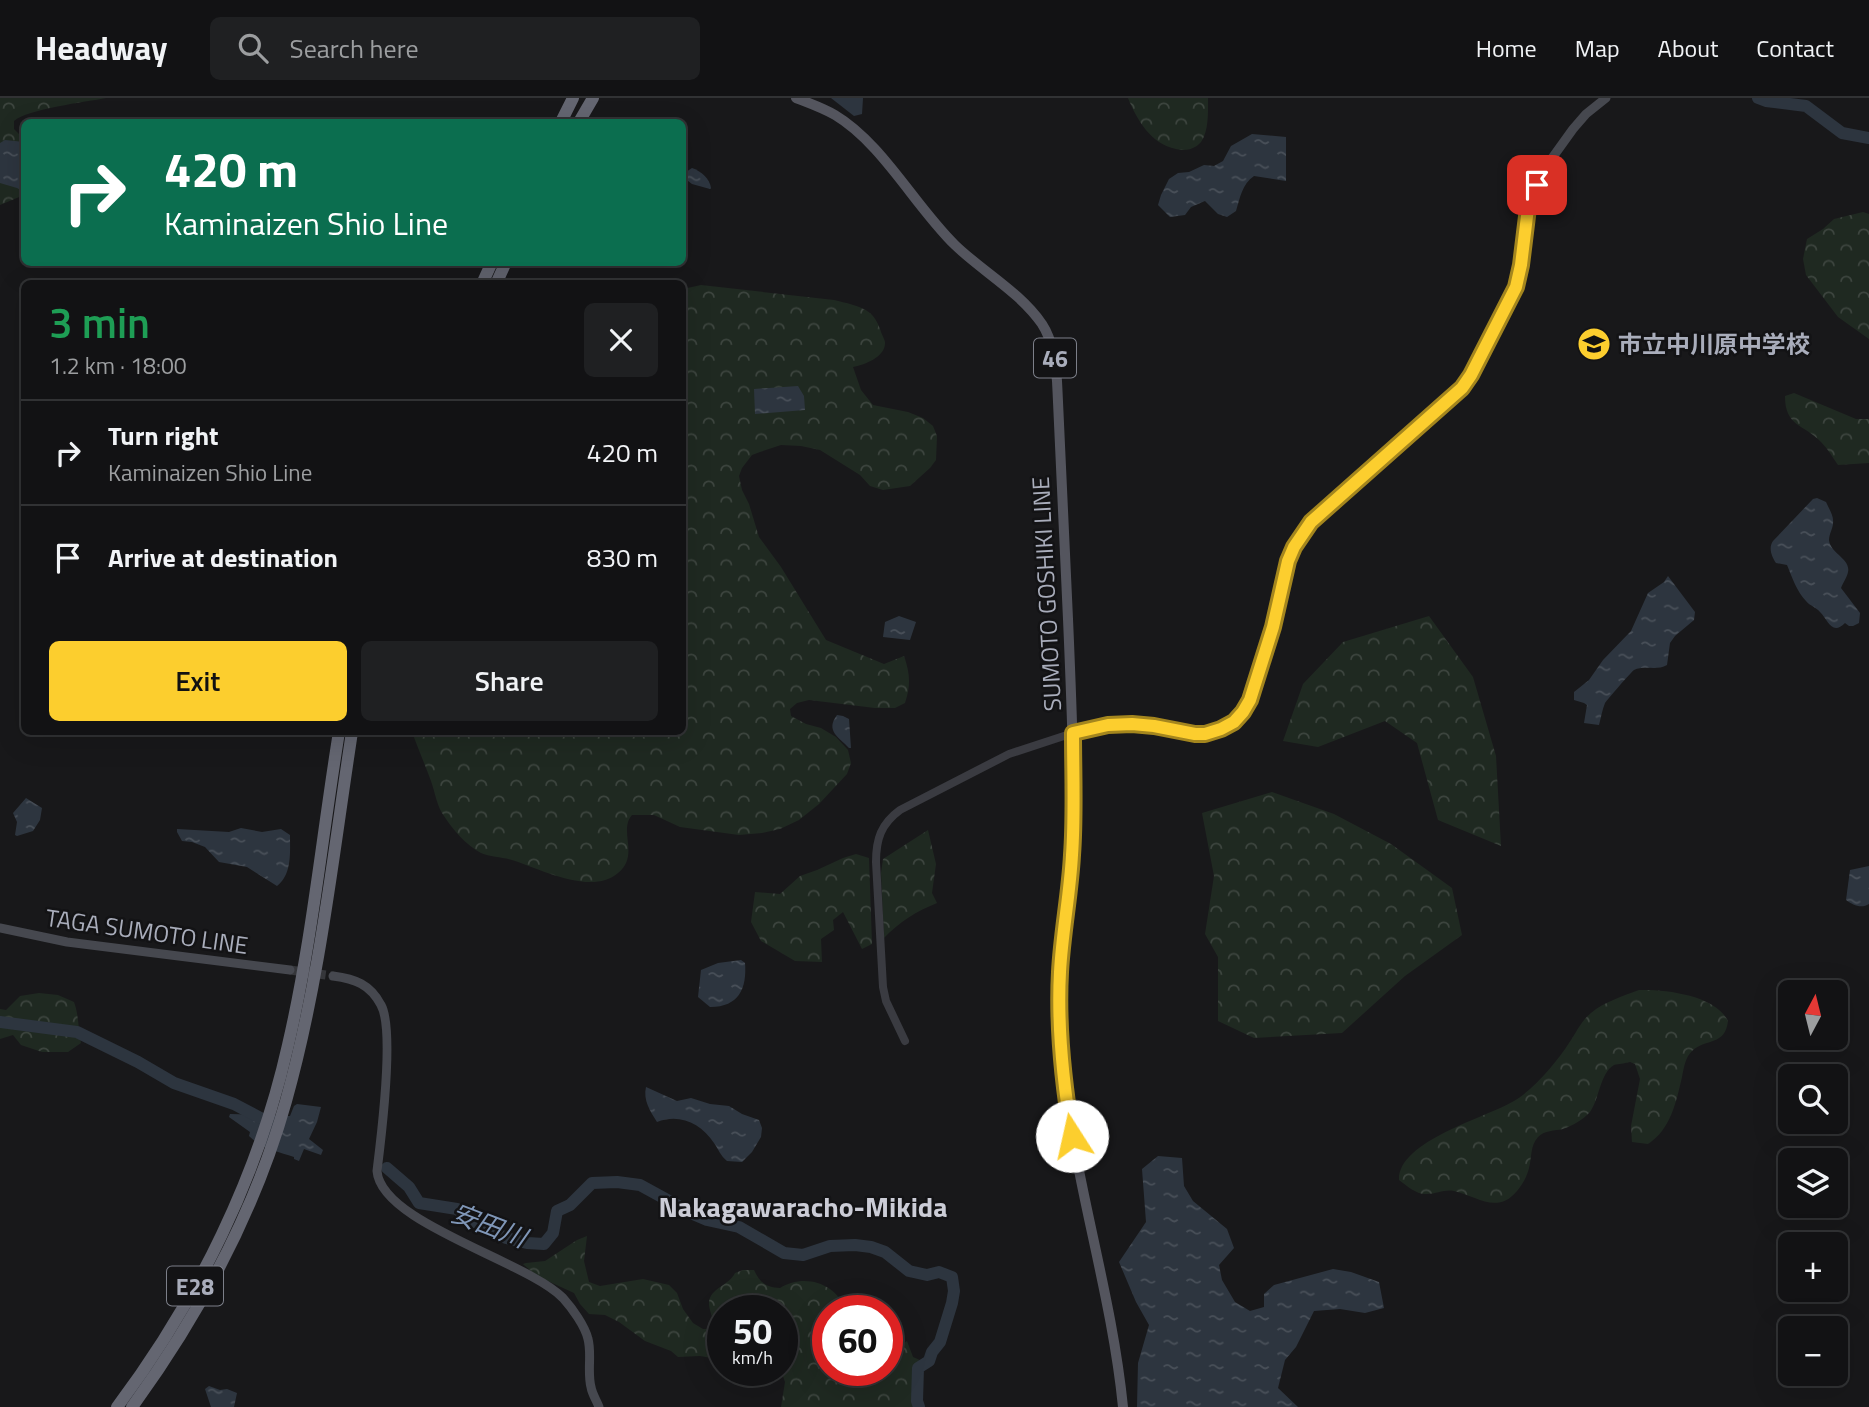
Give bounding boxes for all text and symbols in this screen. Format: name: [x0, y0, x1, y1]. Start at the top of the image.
search box: [210, 17, 700, 80]
text: Headway: [35, 23, 168, 73]
icon: search: [234, 29, 272, 67]
text: Search here: [290, 29, 419, 68]
text: Home: [1476, 30, 1537, 66]
text: Map: [1575, 30, 1620, 66]
text: About: [1658, 30, 1718, 66]
text: Contact: [1756, 30, 1834, 66]
text: 420 m: [164, 131, 298, 206]
icon: right: [49, 147, 140, 238]
pin: [1507, 155, 1567, 215]
icon: arrive: [1518, 166, 1556, 204]
text: Kaminaizen Shio Line: [164, 199, 448, 247]
text: 3 min: [49, 290, 150, 354]
button: close: [584, 303, 658, 377]
school or university icon: 市立中川原中学校: [1575, 325, 1613, 363]
place label: 市立中川原中学校: [1618, 326, 1810, 362]
road number: 46: [1034, 339, 1076, 378]
text: 1.2 km · 18:00: [49, 348, 187, 383]
text: Turn right: [108, 416, 219, 455]
text: 420 m: [587, 433, 658, 472]
icon: right: [49, 434, 87, 472]
text: Kaminaizen Shio Line: [108, 455, 312, 490]
street label: SUMOTO GOSHIKI LINE: [1022, 476, 1070, 712]
text: Arrive at destination: [108, 538, 338, 577]
text: 830 m: [587, 538, 658, 577]
icon: arrive: [49, 539, 87, 577]
button: Exit: [49, 641, 347, 721]
button: Share: [361, 641, 658, 721]
street label: TAGA SUMOTO LINE: [43, 899, 251, 963]
north arrow: [1778, 980, 1848, 1050]
map controls: [1778, 980, 1848, 1386]
button: search: [1778, 1064, 1848, 1134]
position arrow: [1035, 1099, 1109, 1173]
button: layers: [1778, 1148, 1848, 1218]
district label: Nakagawaracho-Mikida: [658, 1185, 948, 1228]
water label: 安田川: [446, 1193, 535, 1258]
button: +: [1778, 1232, 1848, 1302]
road number: E28: [167, 1266, 223, 1306]
speed limit sign: 60: [812, 1295, 903, 1386]
text: 50: [733, 1304, 772, 1358]
button: −: [1778, 1316, 1848, 1386]
text: km/h: [732, 1344, 773, 1371]

